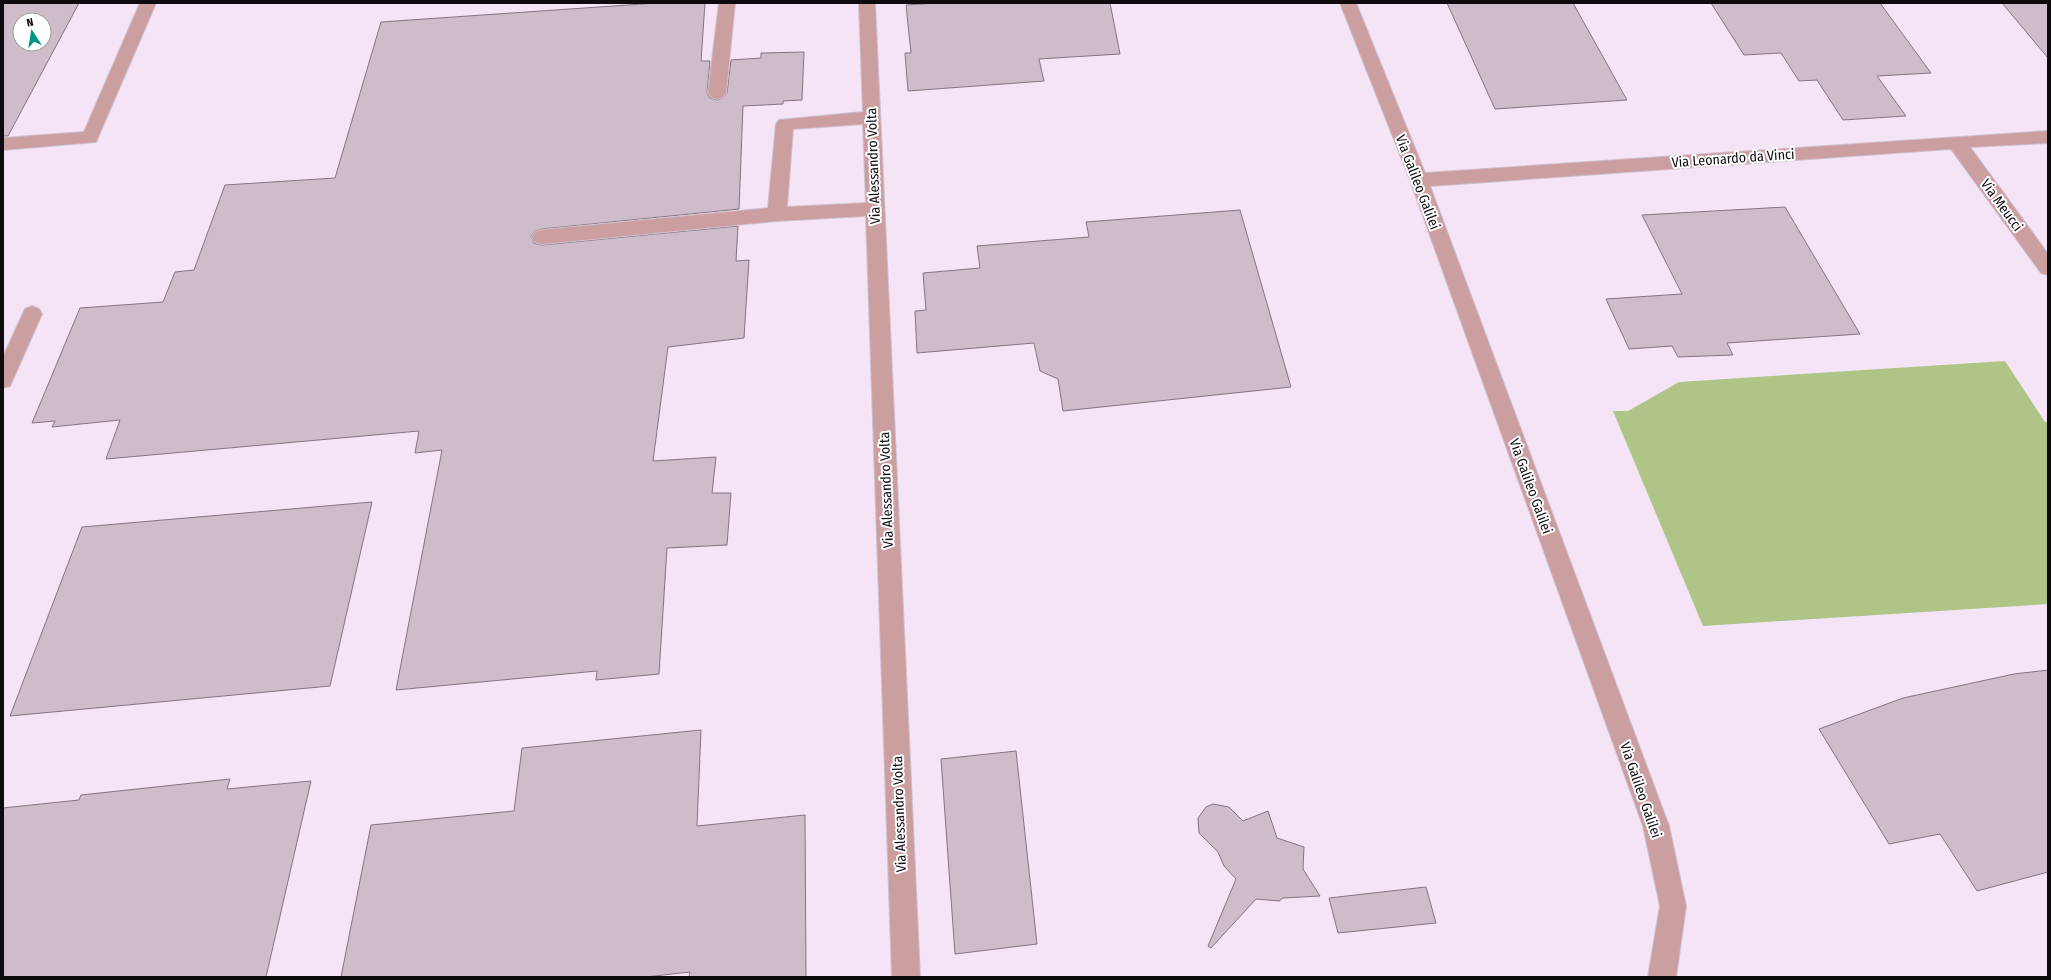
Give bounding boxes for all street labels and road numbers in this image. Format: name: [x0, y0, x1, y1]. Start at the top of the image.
street label: Via Alessandro Volta: [863, 107, 884, 224]
street label: Via Galileo Galilei: [1392, 132, 1443, 232]
street label: Via Leonardo da Vinci: [1671, 146, 1795, 171]
street label: Via Meucci: [1977, 176, 2026, 235]
street label: Via Alessandro Volta: [876, 431, 897, 548]
street label: Via Galileo Galilei: [1505, 436, 1556, 536]
street label: Via Galileo Galilei: [1616, 740, 1665, 840]
street label: Via Alessandro Volta: [889, 755, 910, 872]

